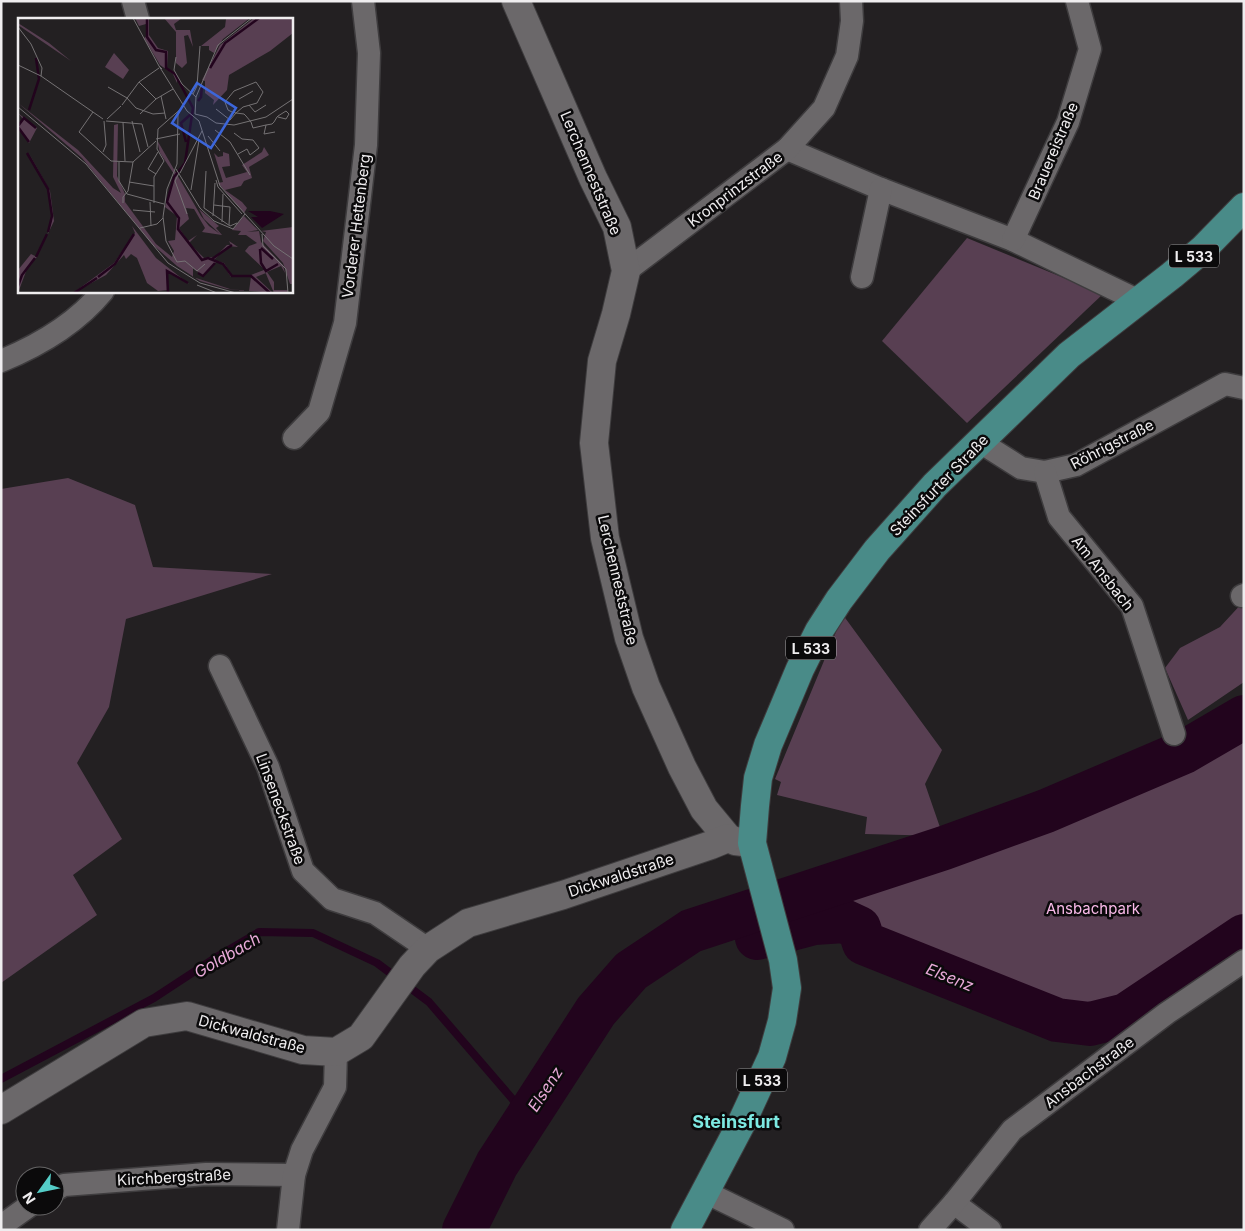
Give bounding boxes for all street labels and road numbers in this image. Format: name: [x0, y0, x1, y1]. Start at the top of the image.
street label: Brauereistraße: [1024, 99, 1082, 203]
street label: Lerchenneststraße: [556, 108, 626, 238]
street label: Kronprinzstraße: [684, 147, 786, 231]
street label: Vorderer Hettenberg: [338, 153, 374, 299]
road number: L 533: [1169, 245, 1219, 268]
street label: Röhrigstraße: [1067, 415, 1157, 473]
street label: Steinsfurter Straße: [886, 430, 992, 540]
street label: Lerchenneststraße: [594, 513, 642, 647]
street label: Am Ansbach: [1068, 532, 1138, 614]
road number: L 533: [786, 636, 836, 660]
street label: Linseneckstraße: [252, 751, 310, 867]
street label: Dickwaldstraße: [566, 849, 676, 901]
street label: Dickwaldstraße: [197, 1011, 307, 1057]
street label: Ansbachstraße: [1040, 1032, 1138, 1112]
road number: L 533: [737, 1068, 787, 1092]
street label: Kirchbergstraße: [116, 1165, 232, 1189]

